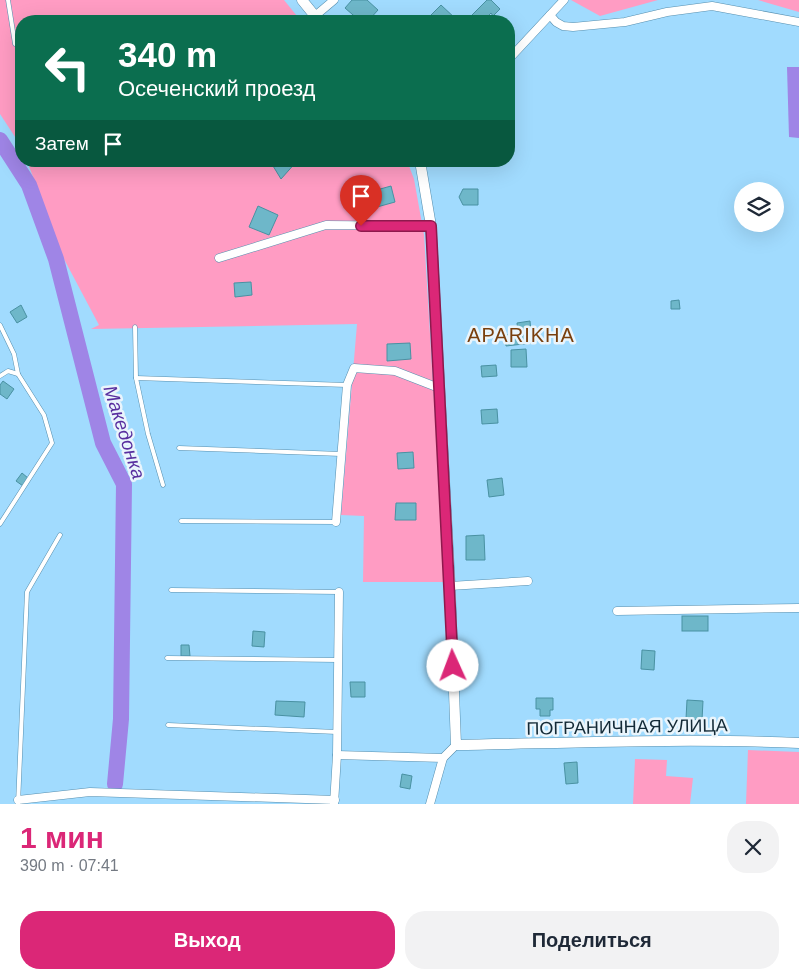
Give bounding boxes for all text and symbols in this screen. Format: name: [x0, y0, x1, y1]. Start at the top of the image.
icon: left: [35, 35, 100, 100]
text: 340 m: [118, 35, 217, 74]
text: Осеченский проезд: [118, 76, 315, 101]
icon: arrive: [99, 130, 127, 158]
text: Затем: [35, 133, 89, 154]
pin: [340, 175, 382, 226]
icon: arrive: [347, 182, 375, 210]
map controls: [734, 182, 784, 232]
button: layers: [734, 182, 784, 232]
district label: APARIKHA: [467, 324, 575, 346]
water label: Македонка: [100, 383, 149, 482]
position arrow: [426, 639, 478, 691]
street label: ПОГРАНИЧНАЯ УЛИЦА: [526, 715, 728, 739]
text: 1 мин: [20, 821, 104, 854]
button: close: [727, 821, 779, 873]
text: 390 m · 07:41: [20, 857, 119, 874]
button: Выход: [20, 911, 395, 969]
button: Поделиться: [405, 911, 779, 969]

